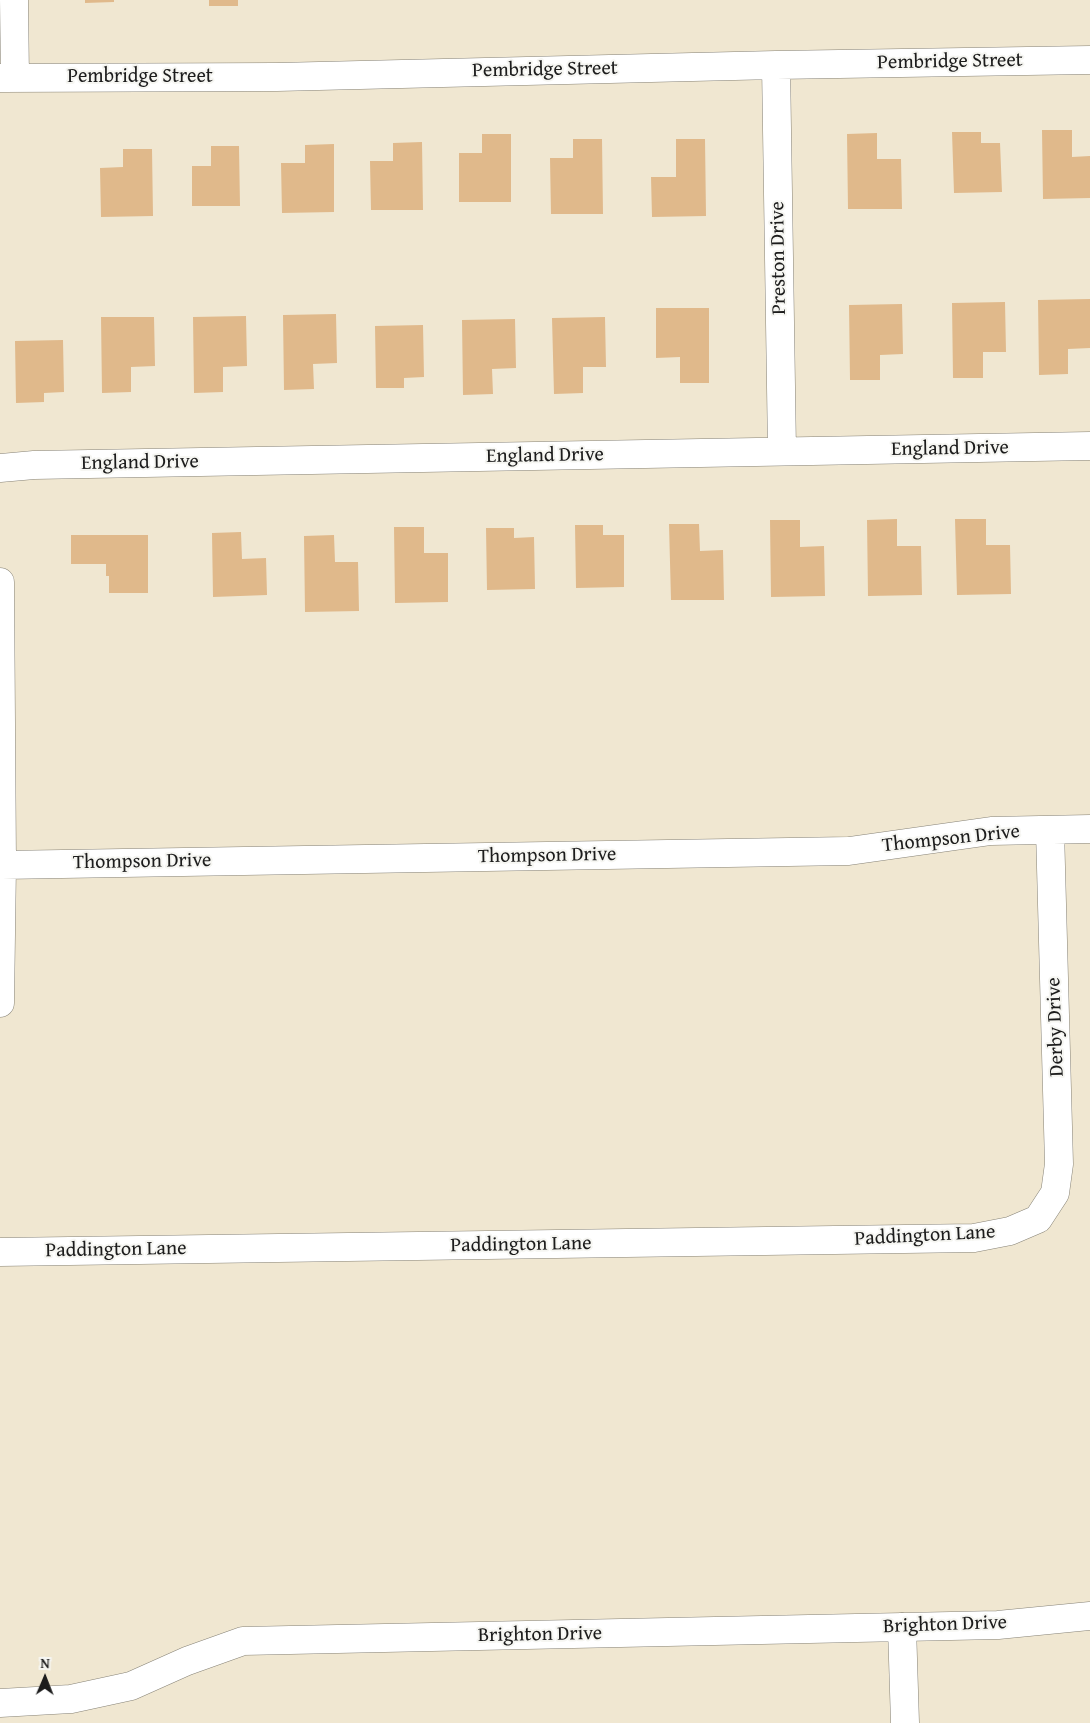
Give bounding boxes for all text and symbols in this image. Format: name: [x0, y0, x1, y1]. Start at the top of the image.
street label: Pembridge Street: [877, 49, 1023, 75]
street label: Pembridge Street: [472, 57, 618, 83]
street label: Pembridge Street: [67, 65, 213, 89]
street label: Preston Drive: [766, 201, 792, 315]
street label: England Drive: [891, 436, 1009, 462]
street label: England Drive: [486, 443, 604, 469]
street label: England Drive: [81, 450, 199, 476]
street label: Thompson Drive: [881, 820, 1021, 858]
street label: Thompson Drive: [478, 843, 616, 869]
street label: Thompson Drive: [73, 849, 211, 875]
street label: Derby Drive: [1042, 977, 1070, 1077]
street label: Paddington Lane: [854, 1220, 996, 1252]
street label: Paddington Lane: [450, 1232, 592, 1258]
street label: Paddington Lane: [45, 1237, 187, 1263]
street label: Brighton Drive: [883, 1611, 1007, 1639]
street label: Brighton Drive: [478, 1622, 602, 1648]
north arrow: [20, 1653, 70, 1703]
text: N: [40, 1653, 50, 1673]

